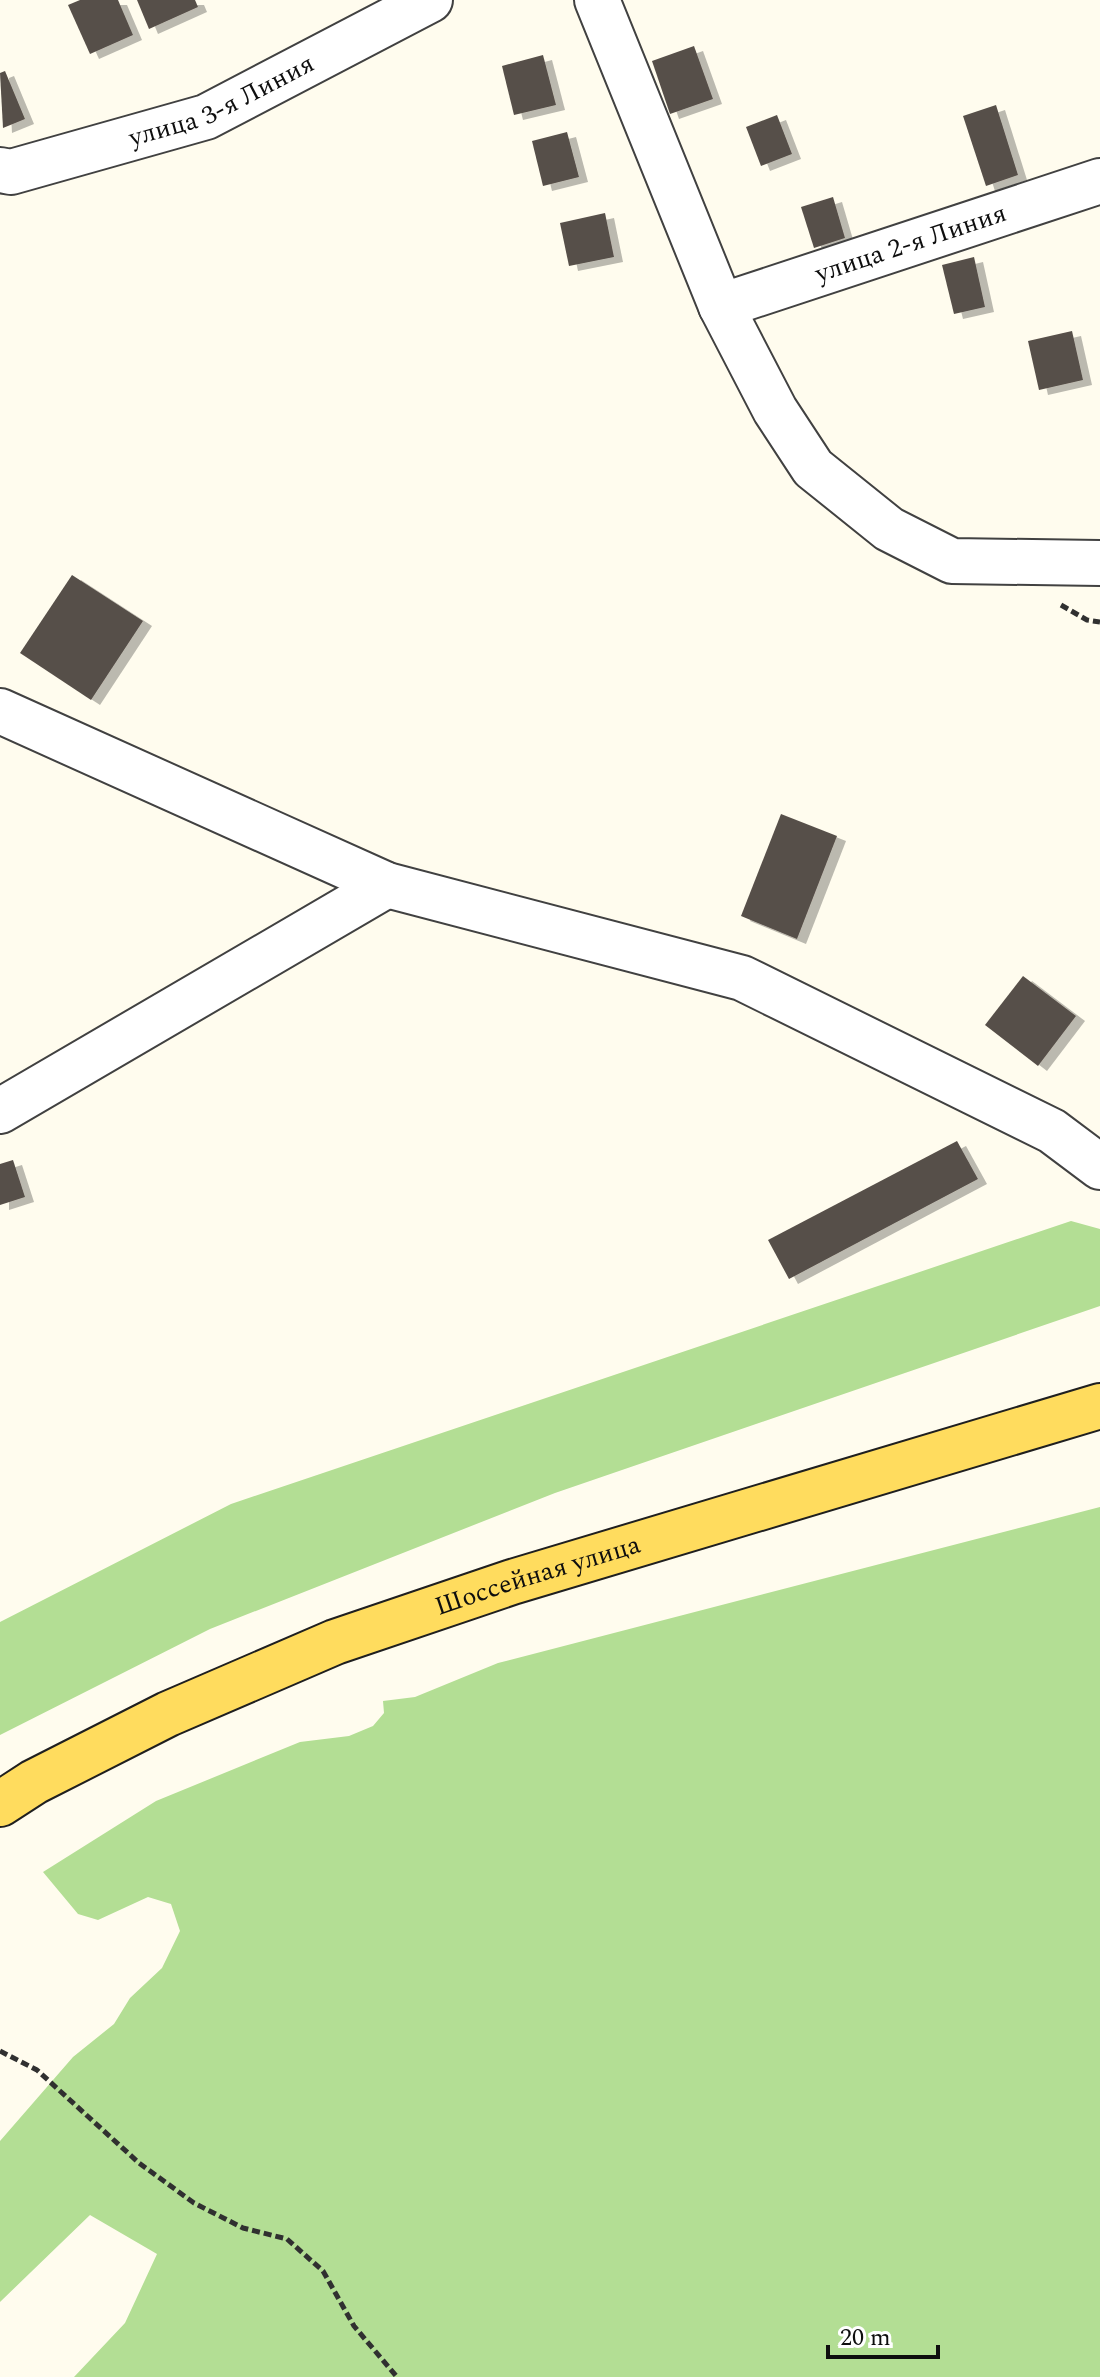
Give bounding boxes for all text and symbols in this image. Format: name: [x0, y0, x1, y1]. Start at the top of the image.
street label: улица 3-я Линия: [123, 44, 321, 158]
street label: улица 2-я Линия: [809, 193, 1012, 294]
street label: Шоссейная улица: [430, 1525, 646, 1627]
scale bar: [828, 2309, 938, 2359]
text: 20 m: [840, 2320, 891, 2356]

